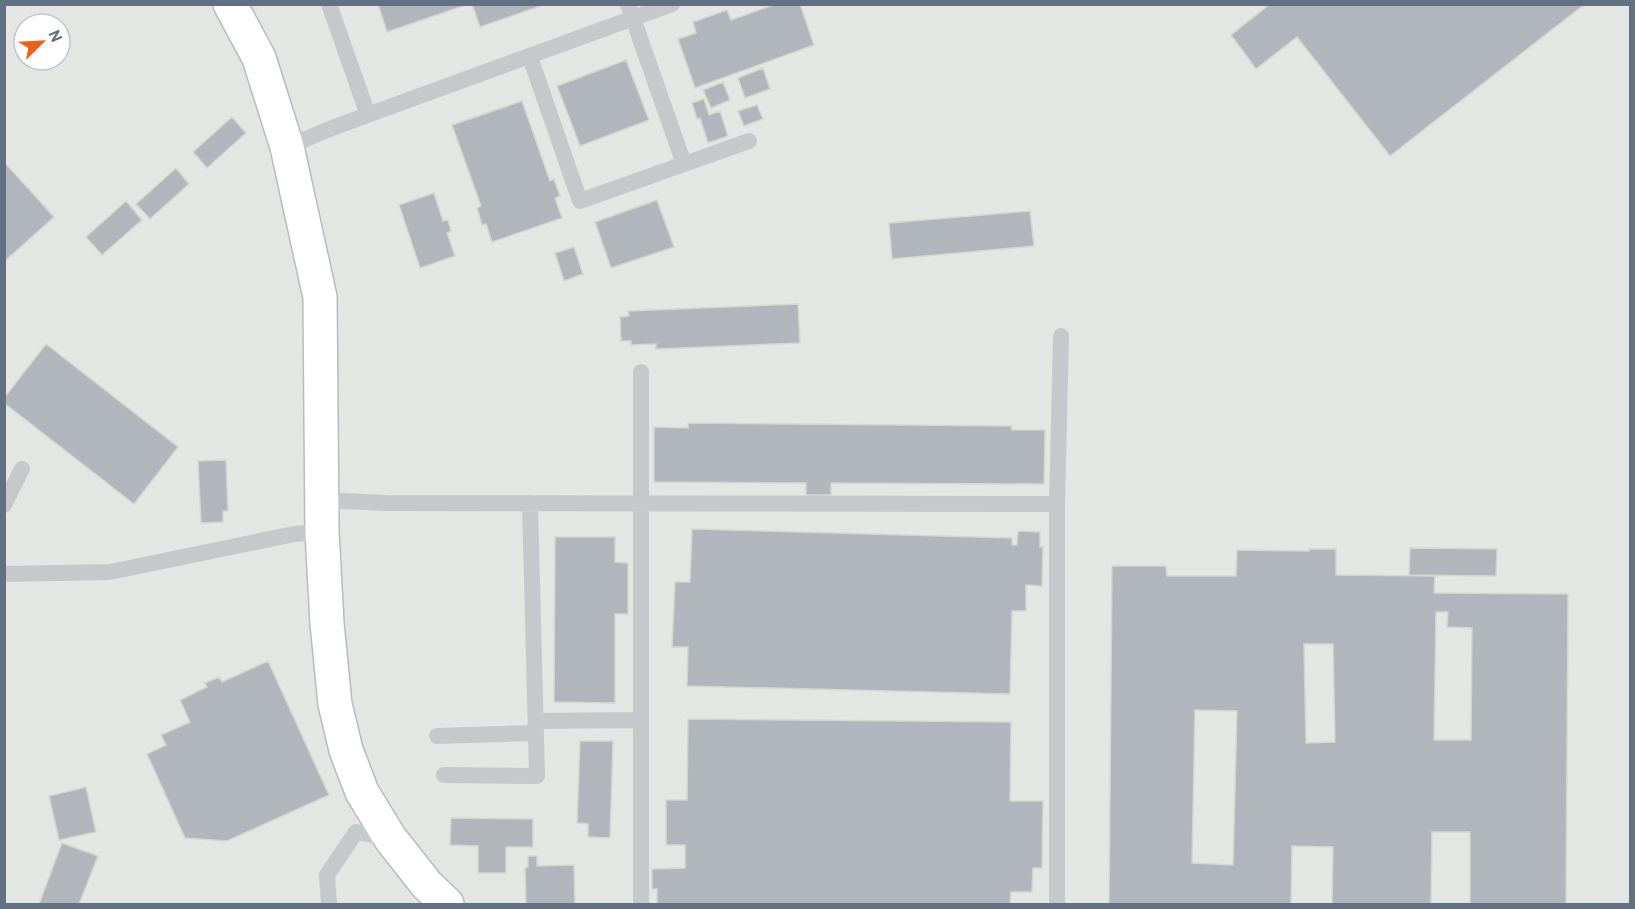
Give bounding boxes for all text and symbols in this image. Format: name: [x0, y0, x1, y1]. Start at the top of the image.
north arrow: [12, 12, 72, 72]
text: N: [42, 27, 65, 46]

